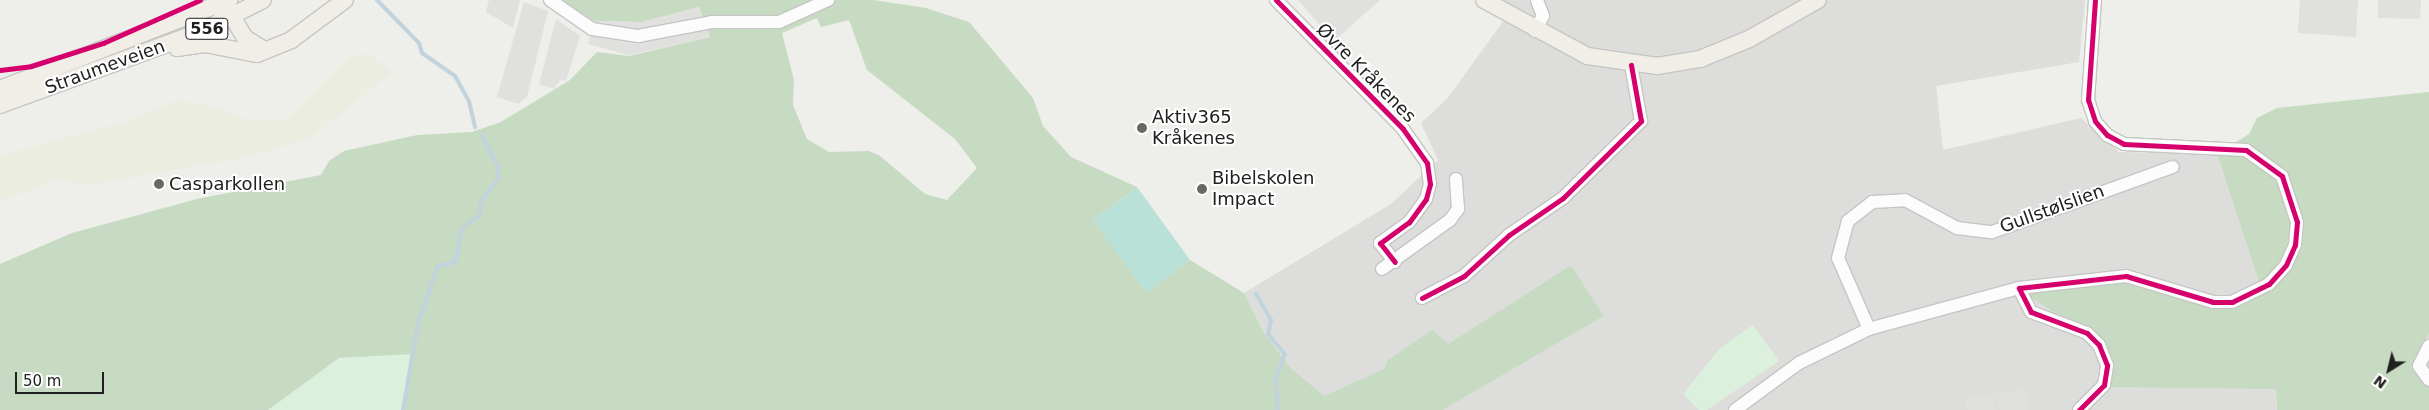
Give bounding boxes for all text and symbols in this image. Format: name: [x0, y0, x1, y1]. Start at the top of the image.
road number: 556: [184, 15, 230, 42]
street label: Øvre Kråkenes: [1312, 19, 1420, 127]
street label: Straumeveien: [42, 35, 168, 99]
place label: Aktiv365 Kråkenes: [1152, 107, 1235, 150]
marker: Aktiv365 Kråkenes: [1136, 122, 1148, 134]
place label: Bibelskolen Impact: [1212, 168, 1315, 210]
place label: Casparkollen: [169, 173, 285, 195]
marker: Casparkollen: [153, 178, 165, 190]
street label: Gullstølslien: [1997, 180, 2107, 238]
marker: Bibelskolen Impact: [1196, 183, 1208, 195]
north arrow: [2364, 345, 2414, 395]
scale bar: [18, 362, 106, 394]
text: 50 m: [23, 372, 61, 390]
text: N: [2371, 372, 2390, 392]

